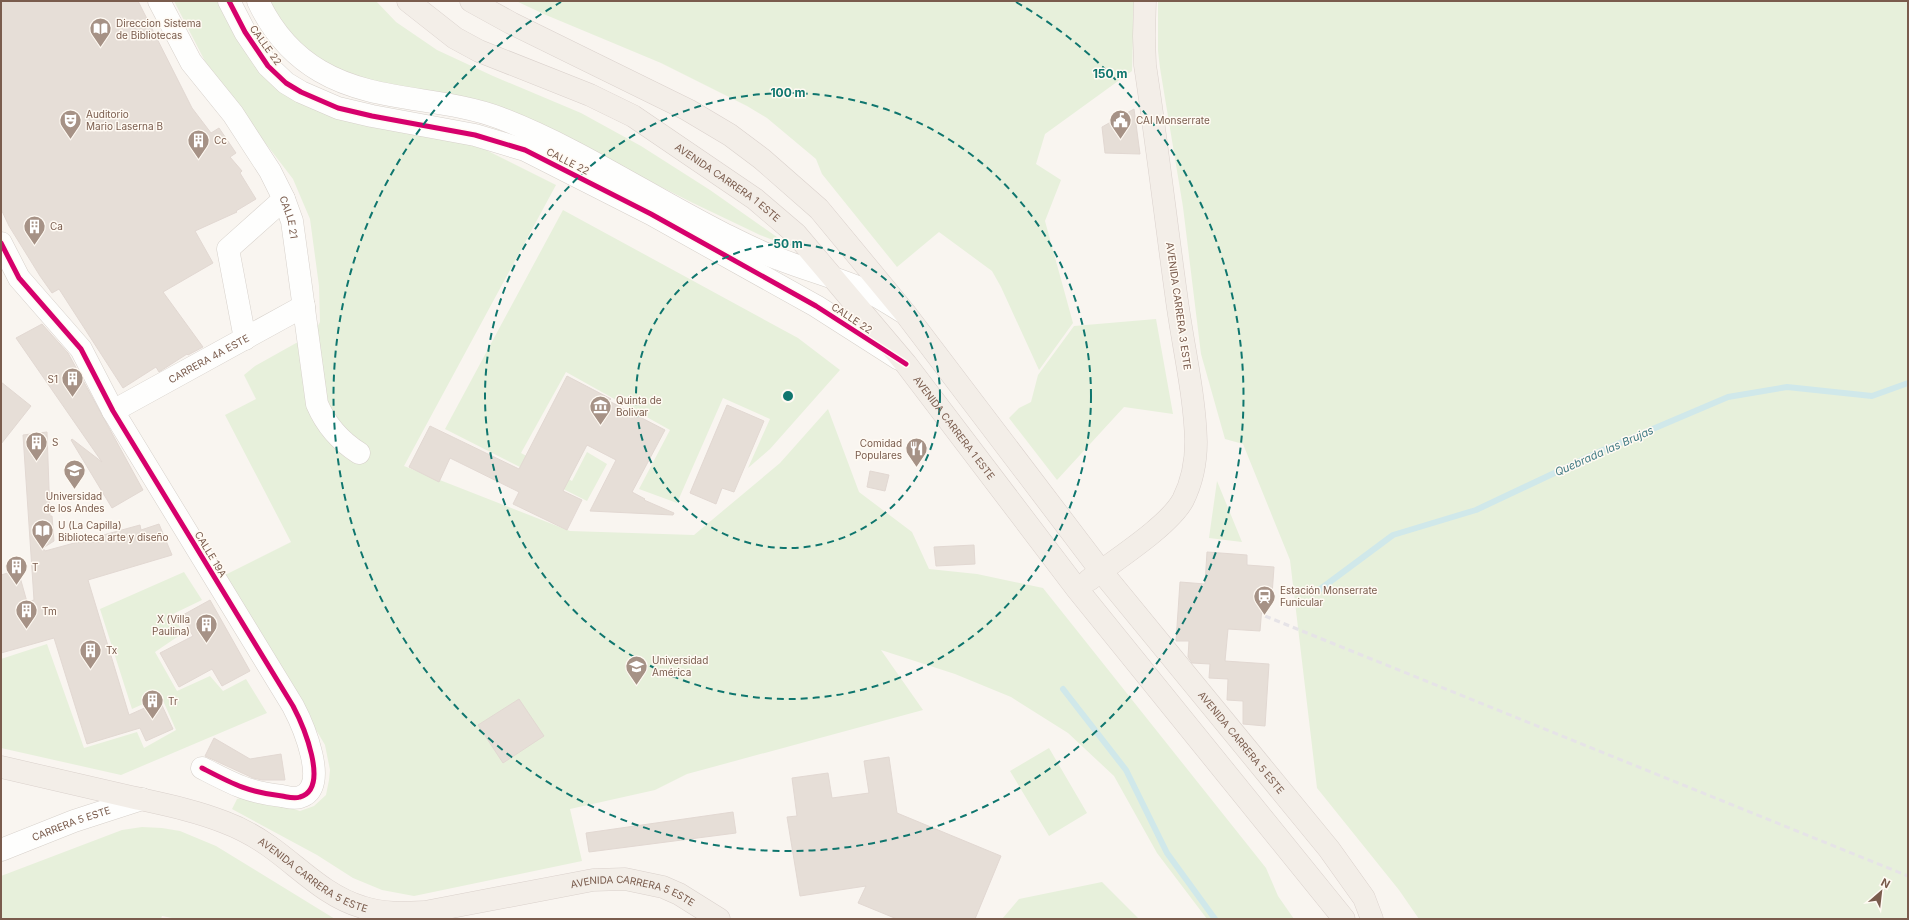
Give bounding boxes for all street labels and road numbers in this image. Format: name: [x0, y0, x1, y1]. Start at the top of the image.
street label: CALLE 22: [248, 23, 284, 67]
street label: AVENIDA CARRERA 1 ESTE: [673, 140, 783, 224]
street label: CALLE 22: [545, 145, 591, 177]
street label: CALLE 21: [277, 194, 300, 239]
street label: AVENIDA CARRERA 3 ESTE: [1164, 241, 1194, 371]
street label: CALLE 22: [829, 300, 875, 336]
street label: CARRERA 4A ESTE: [166, 332, 251, 385]
street label: AVENIDA CARRERA 1 ESTE: [911, 373, 997, 482]
street label: CALLE 19A: [193, 529, 229, 579]
street label: AVENIDA CARRERA 5 ESTE: [1196, 689, 1287, 796]
street label: CARRERA 5 ESTE: [30, 804, 112, 843]
street label: AVENIDA CARRERA 5 ESTE: [256, 835, 369, 914]
street label: AVENIDA CARRERA 5 ESTE: [569, 873, 697, 908]

